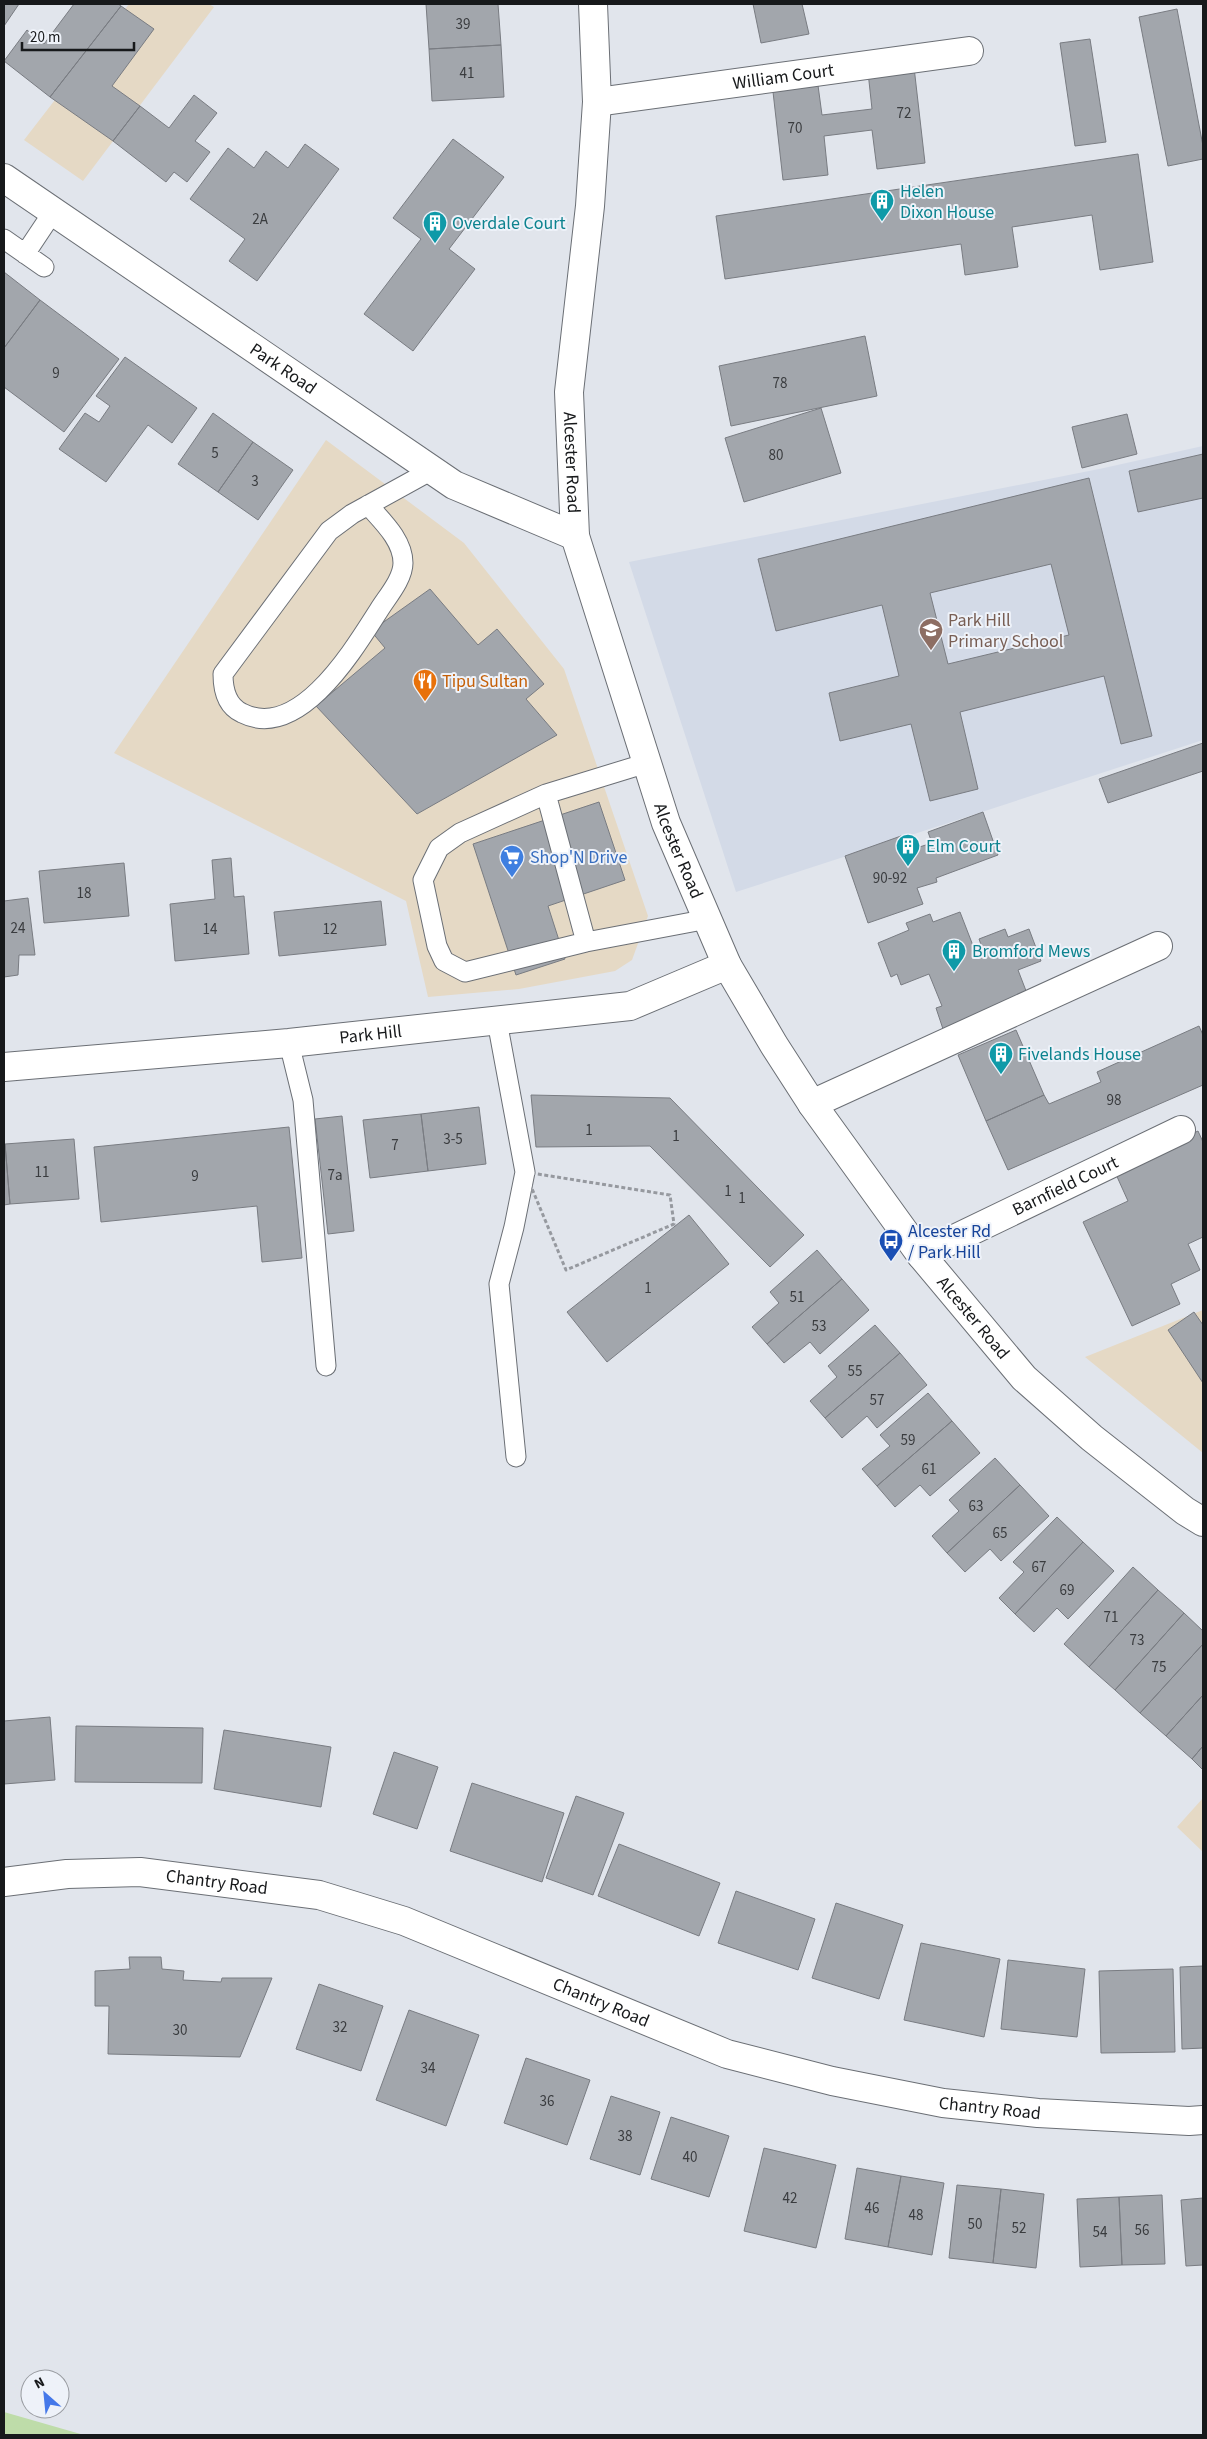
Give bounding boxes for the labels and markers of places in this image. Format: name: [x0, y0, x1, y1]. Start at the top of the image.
place label: Helen Dixon House: [900, 179, 994, 225]
building icon: Helen Dixon House: [869, 188, 895, 222]
building icon: Overdale Court: [422, 210, 448, 244]
place label: Overdale Court: [452, 211, 566, 236]
place label: Park Hill Primary School: [948, 608, 1063, 654]
school or university icon: Park Hill Primary School: [918, 617, 944, 651]
restaurant icon: Tipu Sultan: [412, 668, 438, 702]
place label: Tipu Sultan: [442, 669, 528, 694]
building icon: Elm Court: [895, 833, 921, 867]
place label: Elm Court: [926, 834, 1001, 859]
supermarket icon: Shop'N Drive: [499, 844, 525, 878]
place label: Shop'N Drive: [530, 845, 627, 870]
building icon: Bromford Mews: [941, 938, 967, 972]
place label: Bromford Mews: [972, 939, 1090, 964]
building icon: Fivelands House: [988, 1041, 1014, 1075]
place label: Fivelands House: [1018, 1042, 1141, 1067]
place label: Alcester Rd / Park Hill: [908, 1219, 991, 1265]
bus stop icon: Alcester Rd / Park Hill: [878, 1228, 904, 1262]

